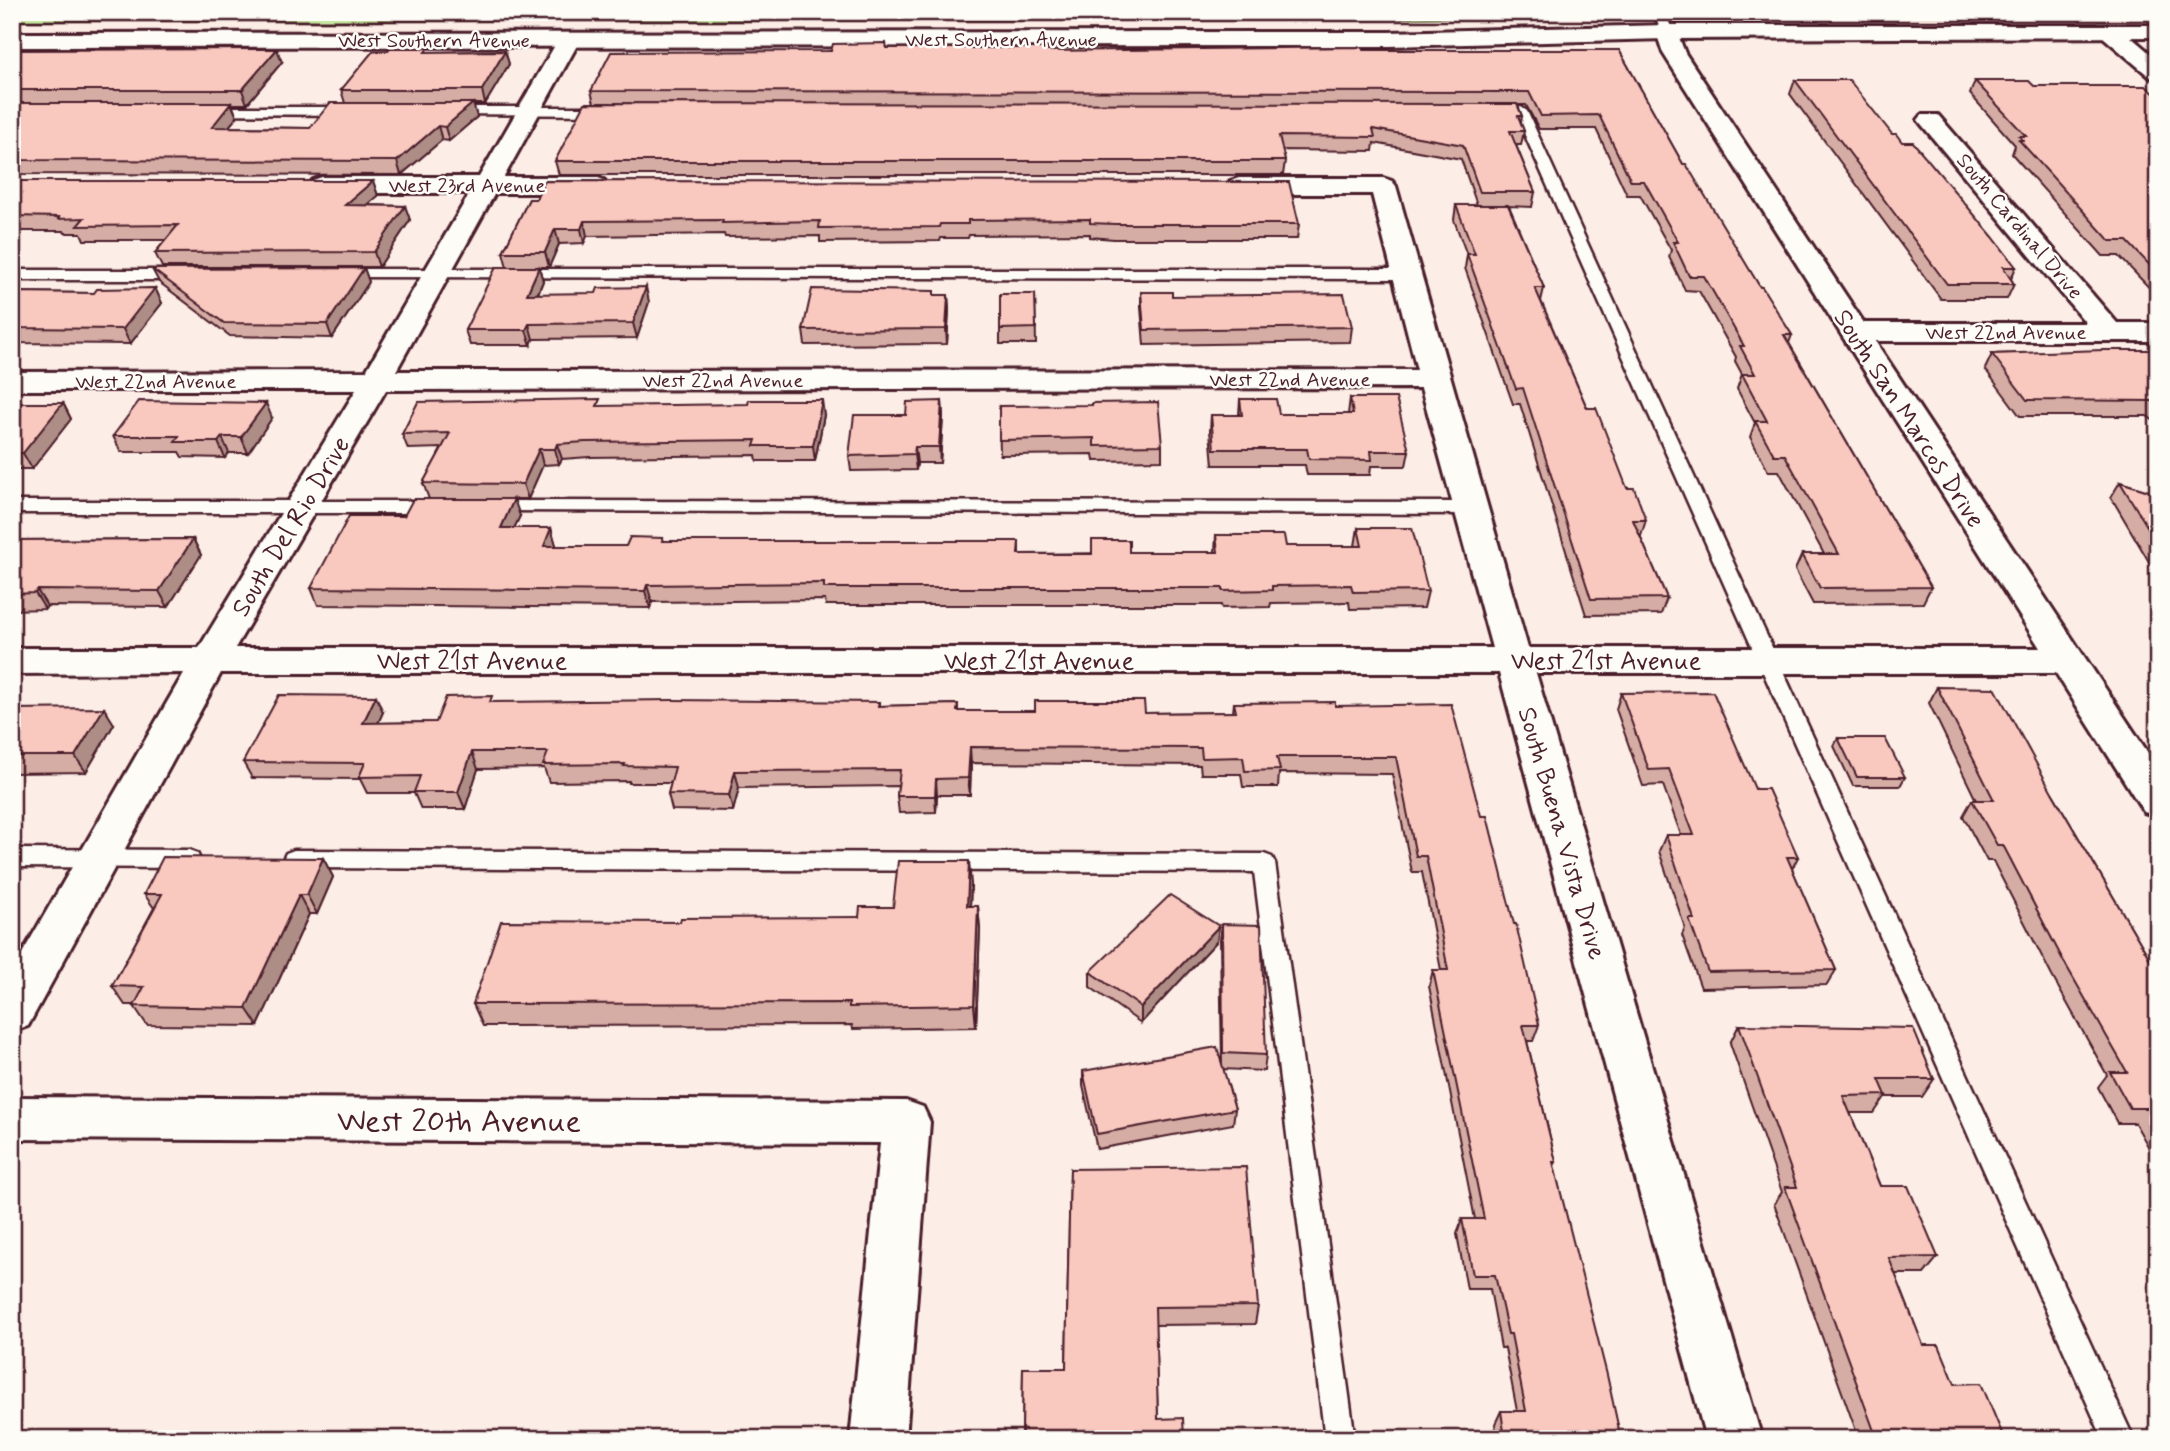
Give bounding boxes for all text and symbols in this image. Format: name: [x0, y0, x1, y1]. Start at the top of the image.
street label: West Southern Avenue: [905, 26, 1097, 54]
street label: West Southern Avenue: [338, 27, 530, 55]
street label: South Cardinal Drive: [1950, 148, 2089, 306]
street label: West 23rd Avenue: [388, 172, 546, 200]
street label: South San Marcos Drive: [1825, 303, 1992, 535]
street label: West 22nd Avenue: [1925, 319, 2087, 347]
street label: West 22nd Avenue: [1209, 366, 1371, 394]
street label: West 22nd Avenue: [642, 367, 804, 395]
street label: West 22nd Avenue: [75, 368, 237, 396]
street label: South Del Rio Drive: [224, 431, 359, 623]
street label: West 21st Avenue: [377, 645, 568, 679]
street label: West 21st Avenue: [944, 645, 1135, 679]
street label: West 21st Avenue: [1511, 645, 1702, 679]
street label: South Buena Vista Drive: [1509, 703, 1613, 964]
street label: West 20th Avenue: [337, 1101, 581, 1143]

